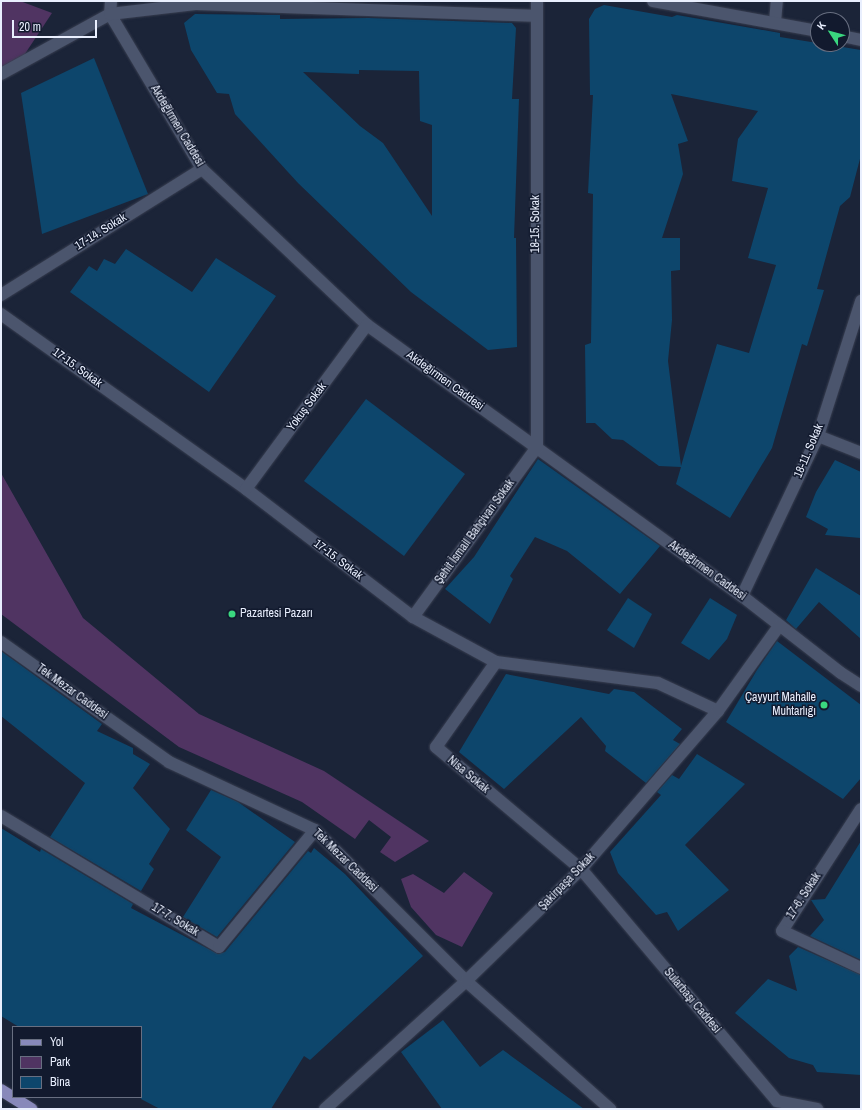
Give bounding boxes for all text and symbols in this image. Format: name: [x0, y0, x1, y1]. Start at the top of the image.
scale bar: [14, 12, 99, 38]
north arrow: [810, 12, 850, 52]
text: 20 m: [19, 19, 41, 35]
text: K: [814, 19, 829, 32]
street label: Akdeğirmen Caddesi: [147, 83, 207, 169]
street label: 18-15. Sokak: [529, 195, 543, 253]
street label: 17-14. Sokak: [73, 211, 129, 253]
street label: 17-15. Sokak: [49, 345, 105, 391]
street label: Akdeğirmen Caddesi: [403, 348, 487, 414]
street label: Yokuş Sokak: [284, 380, 330, 434]
street label: 18-11. Sokak: [791, 422, 827, 480]
street label: Şehit İsmail Bahçivan Sokak: [432, 477, 518, 587]
street label: 17-15. Sokak: [311, 537, 365, 583]
street label: Akdeğirmen Caddesi: [665, 538, 749, 604]
place label: Pazartesi Pazarı: [240, 607, 313, 621]
marker: Pazartesi Pazarı: [227, 609, 237, 619]
street label: Tek Mezar Caddesi: [33, 661, 111, 723]
place label: Çayyurt Mahalle Muhtarlığı: [745, 691, 816, 719]
marker: Çayyurt Mahalle Muhtarlığı: [819, 700, 829, 710]
street label: Nisa Sokak: [444, 753, 492, 797]
street label: Tek Mezar Caddesi: [310, 826, 380, 896]
street label: Şakirpaşa Sokak: [536, 850, 598, 914]
street label: 17-6. Sokak: [784, 870, 824, 922]
street label: 17-7. Sokak: [149, 900, 201, 940]
street label: Sularbaşı Caddesi: [660, 965, 724, 1037]
legend: [12, 1026, 142, 1098]
text: Yol: [50, 1034, 63, 1050]
text: Park: [50, 1054, 70, 1070]
text: Bina: [50, 1074, 70, 1090]

